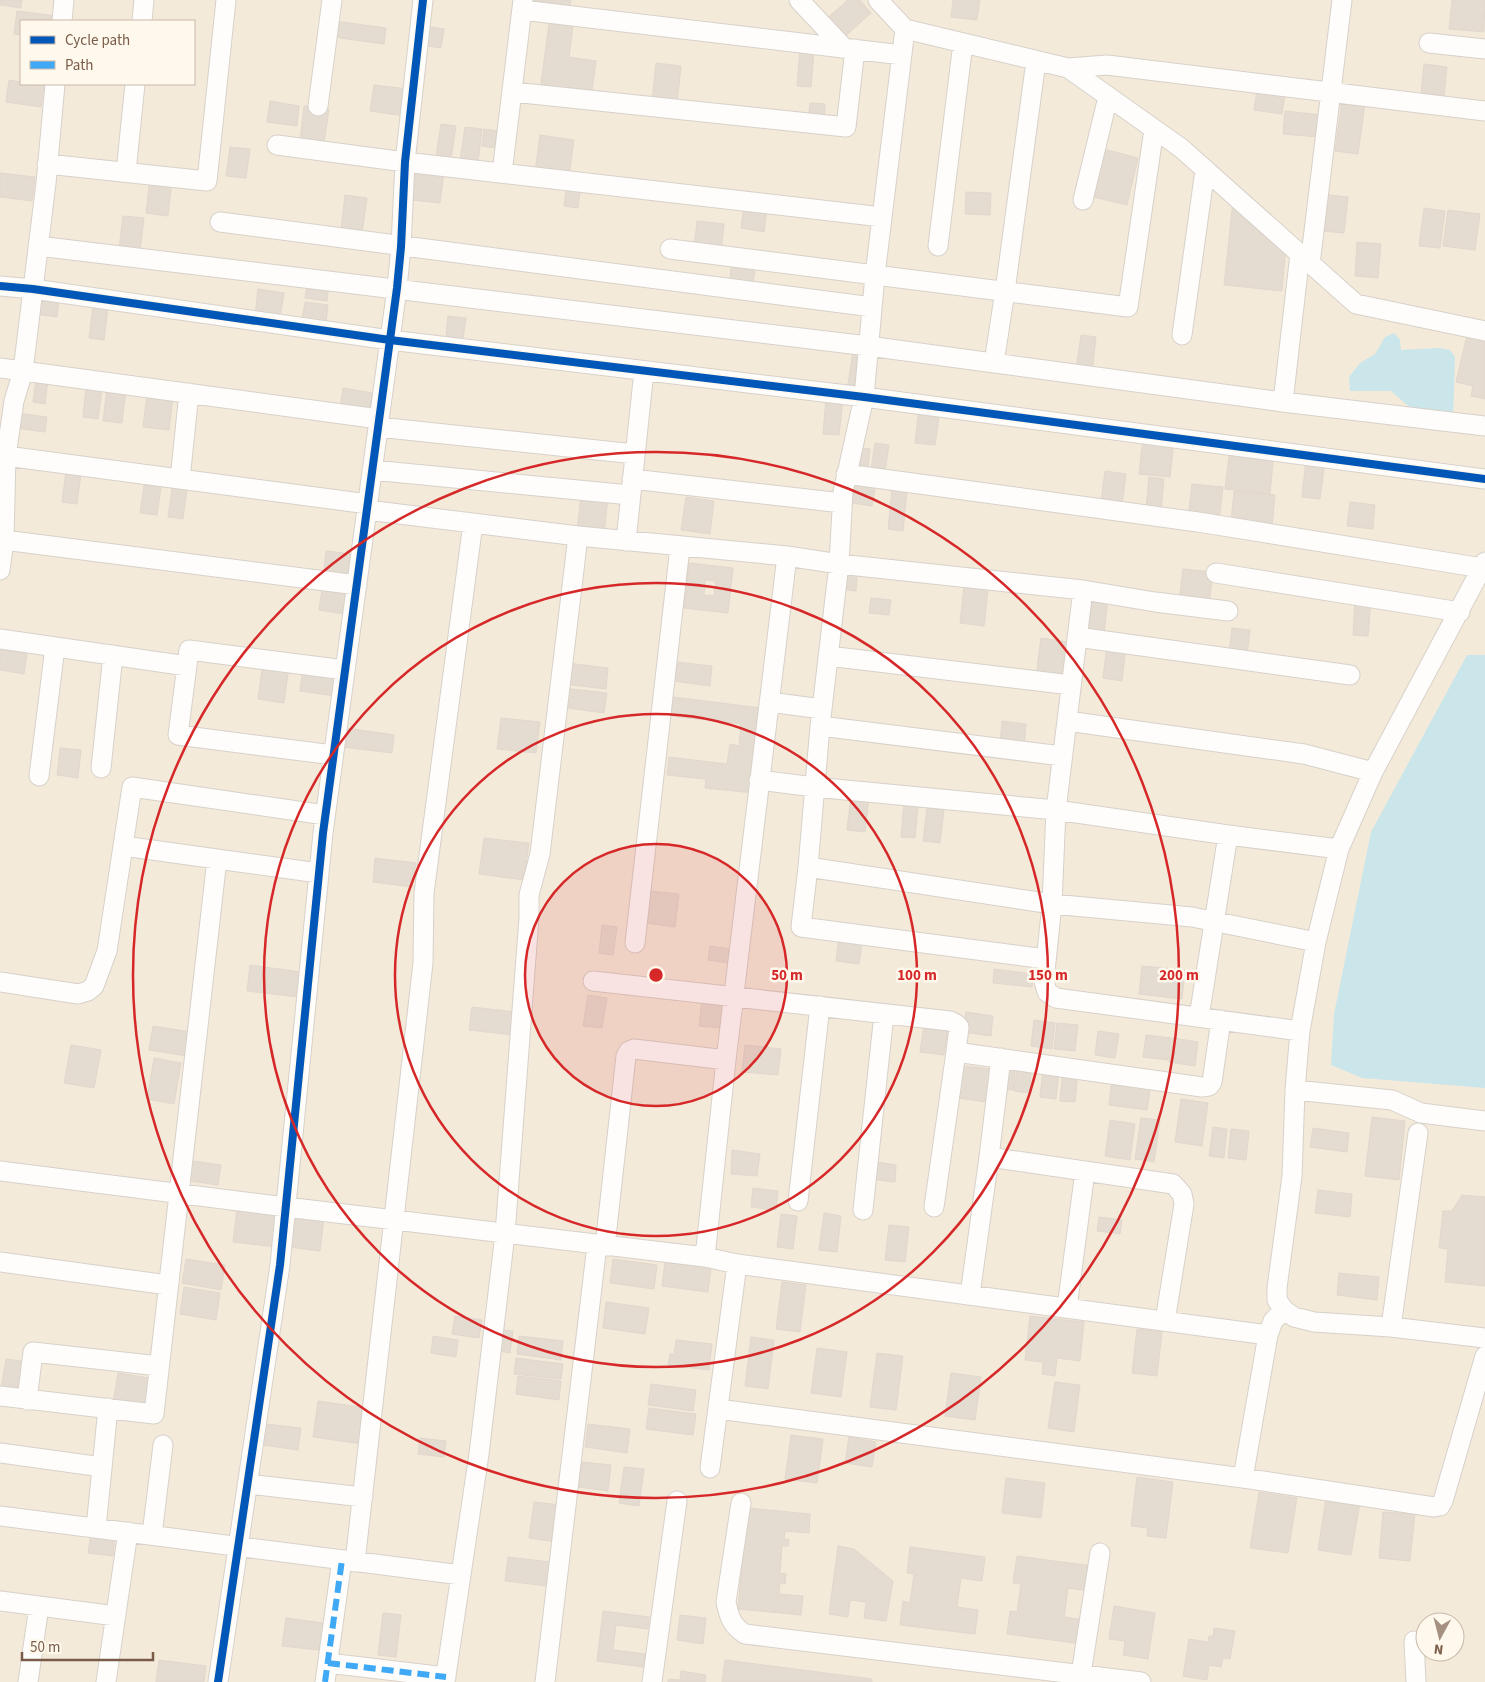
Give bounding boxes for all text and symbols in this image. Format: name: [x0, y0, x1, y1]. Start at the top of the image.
legend: [20, 20, 195, 85]
text: Cycle path: [65, 30, 130, 51]
text: Path: [65, 55, 93, 76]
text: 50 m: [771, 965, 803, 986]
text: 100 m: [897, 965, 937, 986]
text: 150 m: [1028, 965, 1068, 986]
text: 200 m: [1159, 965, 1199, 986]
centre of rings: [647, 966, 665, 984]
north arrow: [1415, 1612, 1465, 1662]
scale bar: [22, 1630, 154, 1662]
text: 50 m: [30, 1637, 60, 1658]
text: N: [1433, 1638, 1444, 1659]

